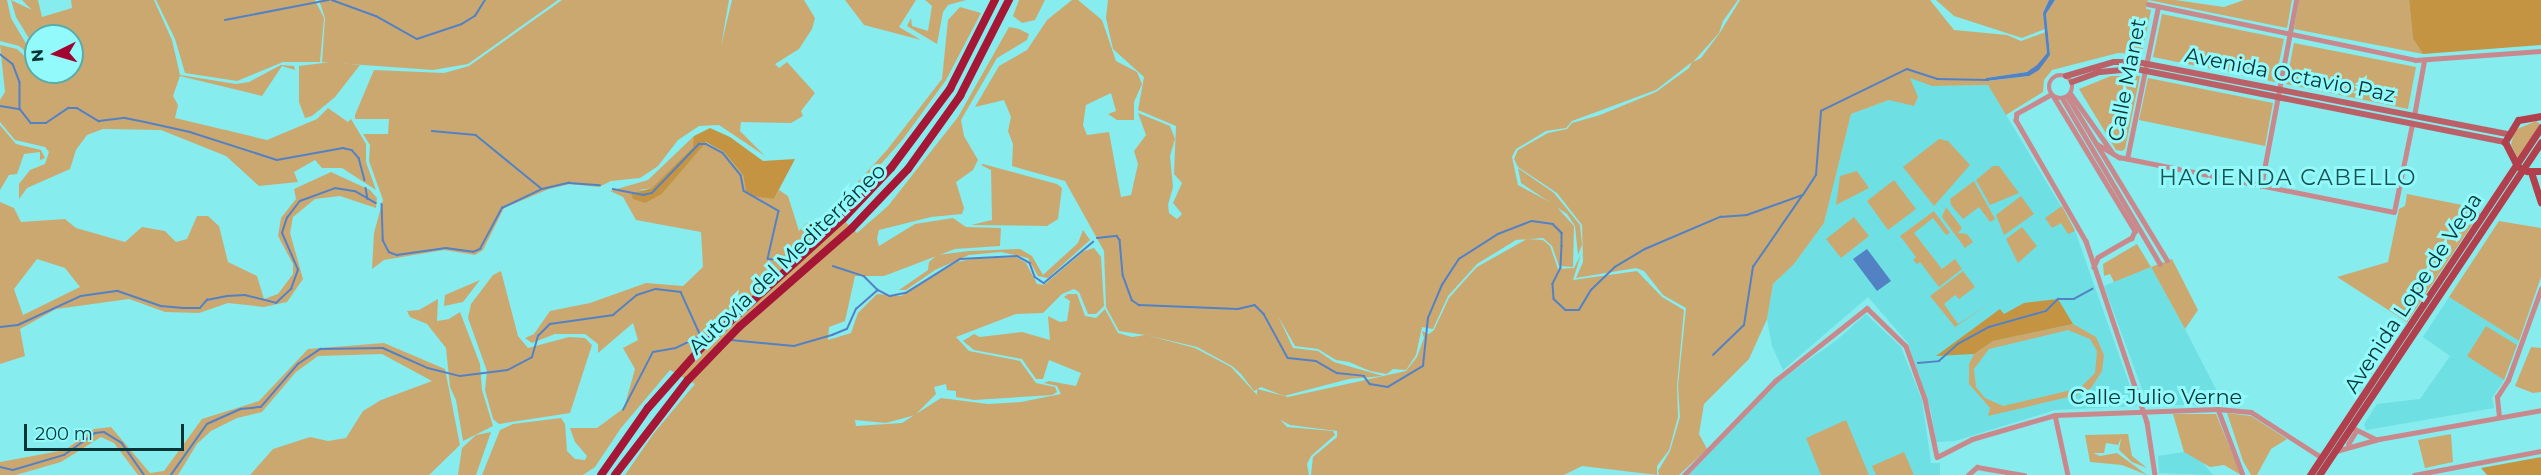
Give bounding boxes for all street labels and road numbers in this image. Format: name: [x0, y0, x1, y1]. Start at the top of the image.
street label: Calle Manet: [2103, 17, 2151, 143]
street label: Avenida Octavio Paz: [2183, 42, 2397, 108]
street label: Autovía del Mediterráneo: [683, 158, 891, 360]
street label: Avenida Lope de Vega: [2339, 188, 2487, 398]
street label: Calle Julio Verne: [2070, 384, 2242, 410]

